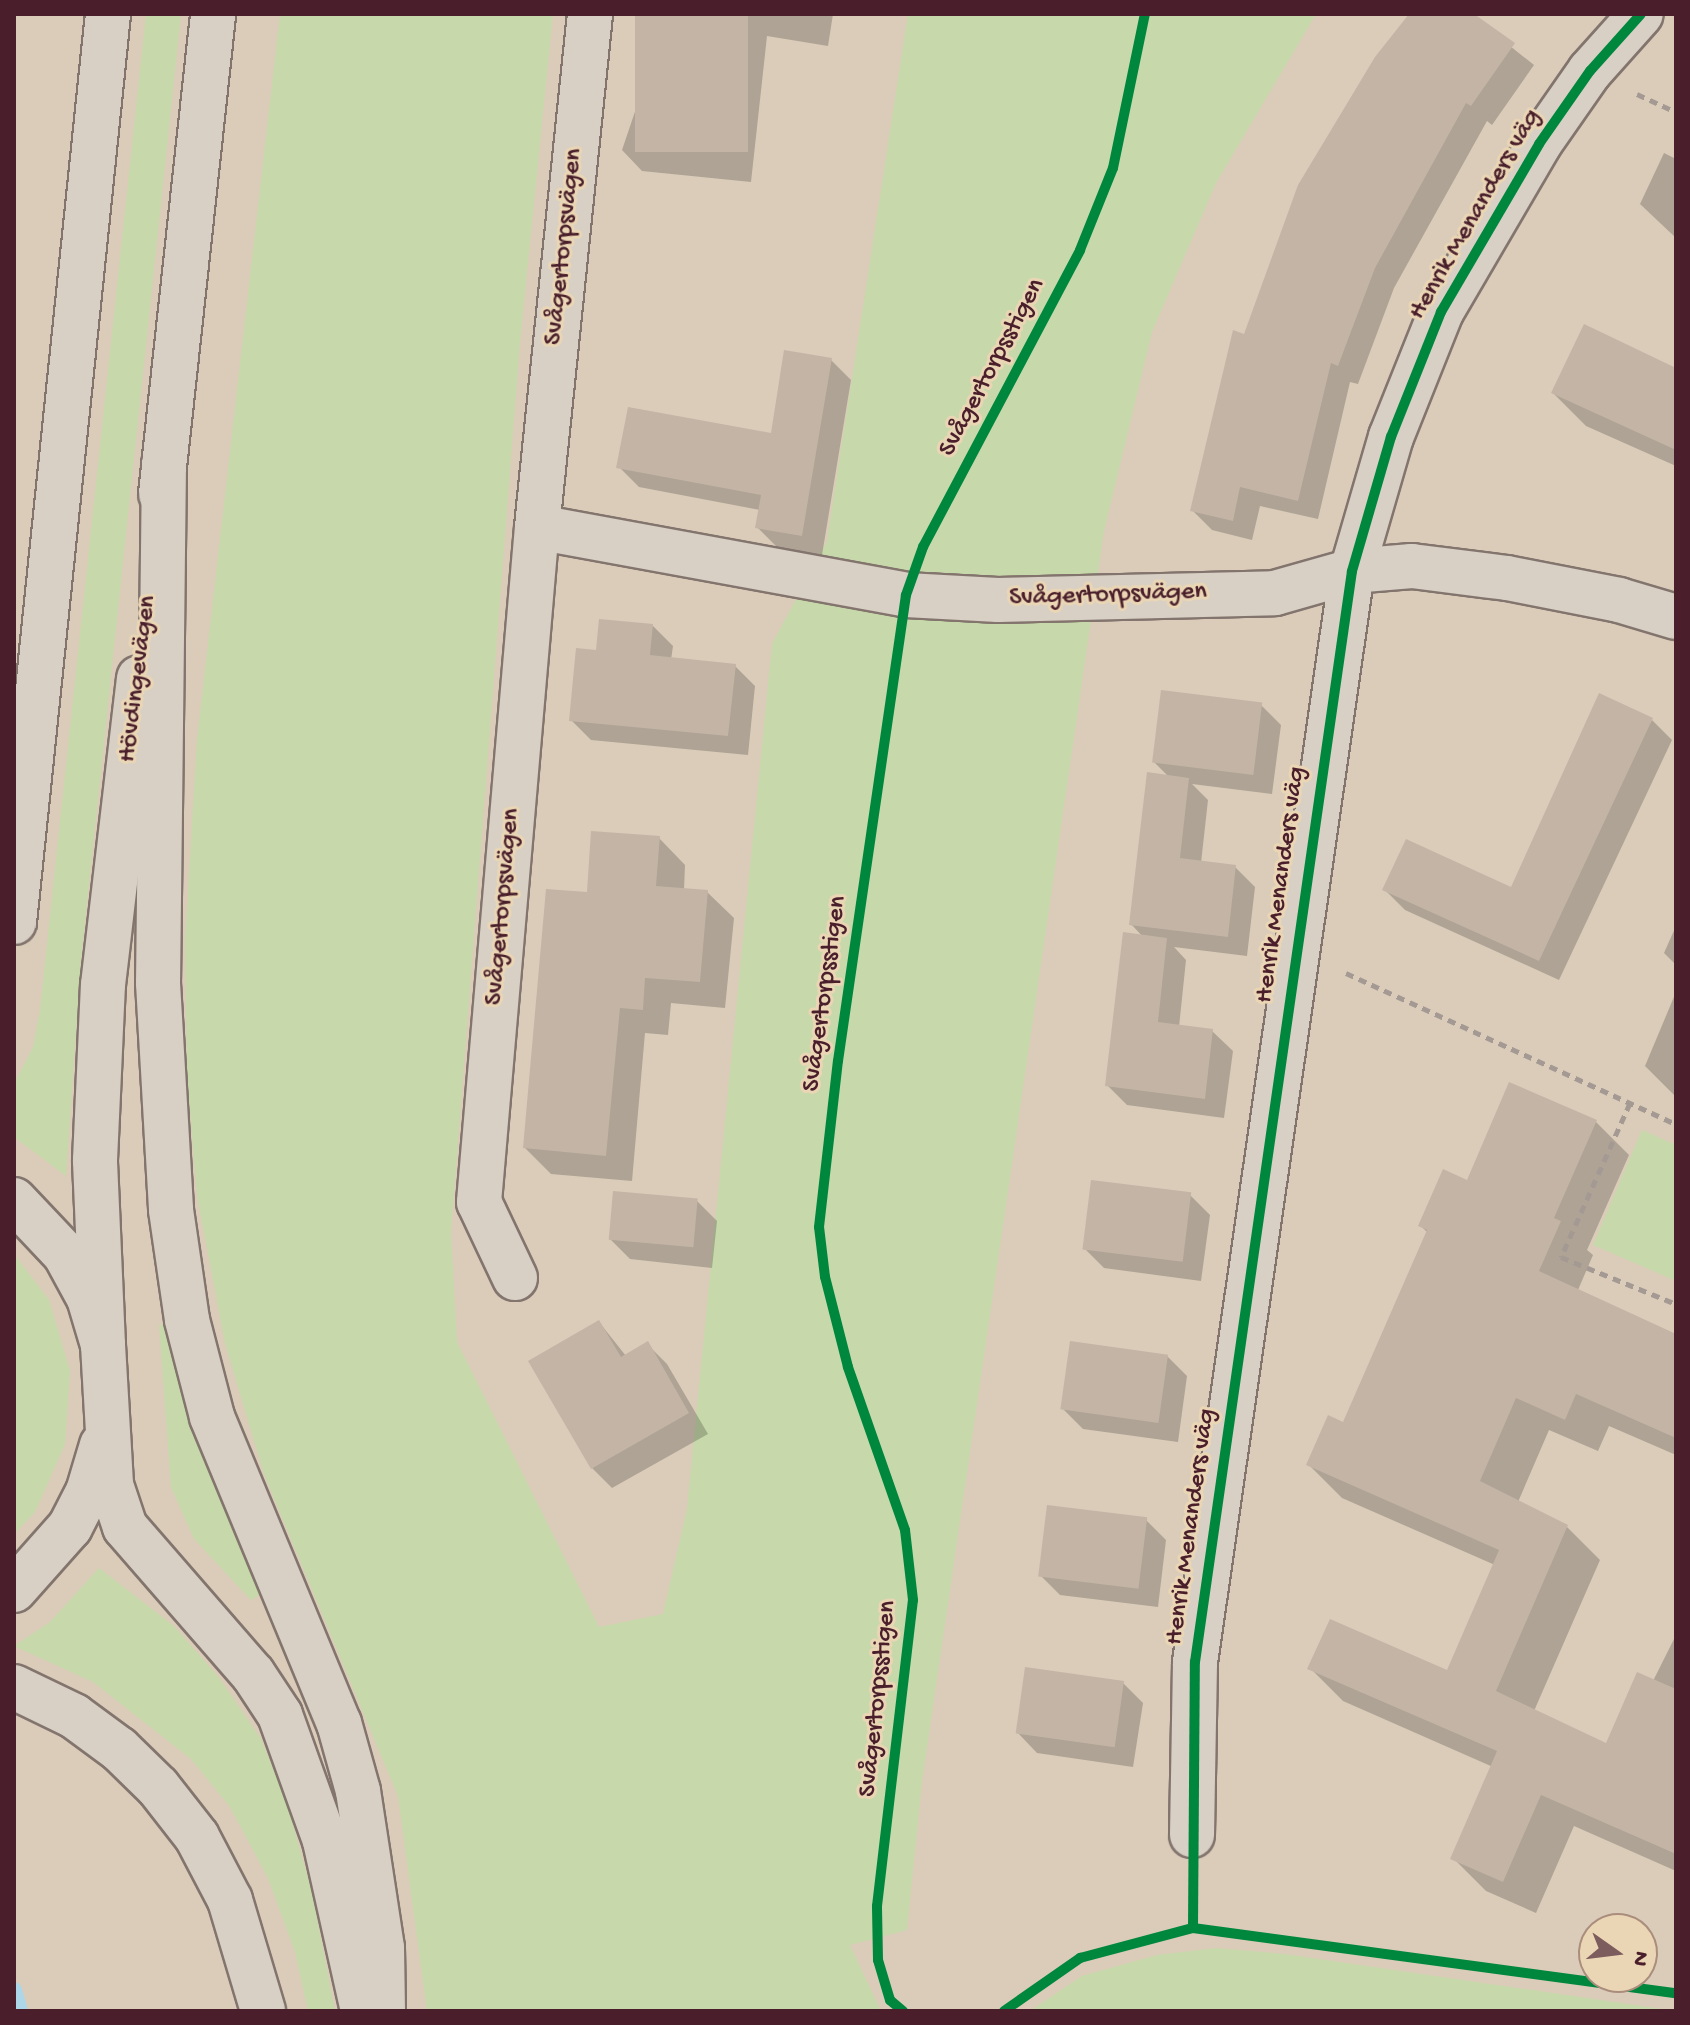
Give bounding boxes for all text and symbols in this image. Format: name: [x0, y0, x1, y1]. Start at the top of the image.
street label: Henrik Menanders väg: [1403, 104, 1549, 326]
street label: Svågertorpsvägen: [539, 147, 591, 347]
street label: Svågertorpsstigen: [933, 274, 1053, 462]
street label: Svågertorpsvägen: [1009, 577, 1207, 615]
street label: Hövdingevägen: [113, 594, 165, 764]
street label: Henrik Menanders väg: [1250, 765, 1314, 1005]
street label: Svågertorpsvägen: [480, 807, 528, 1007]
street label: Svågertorpsstigen: [797, 894, 855, 1094]
street label: Henrik Menanders väg: [1160, 1407, 1224, 1647]
street label: Svågertorpsstigen: [853, 1599, 905, 1799]
north arrow: [1578, 1913, 1658, 1993]
text: N: [1625, 1948, 1654, 1968]

